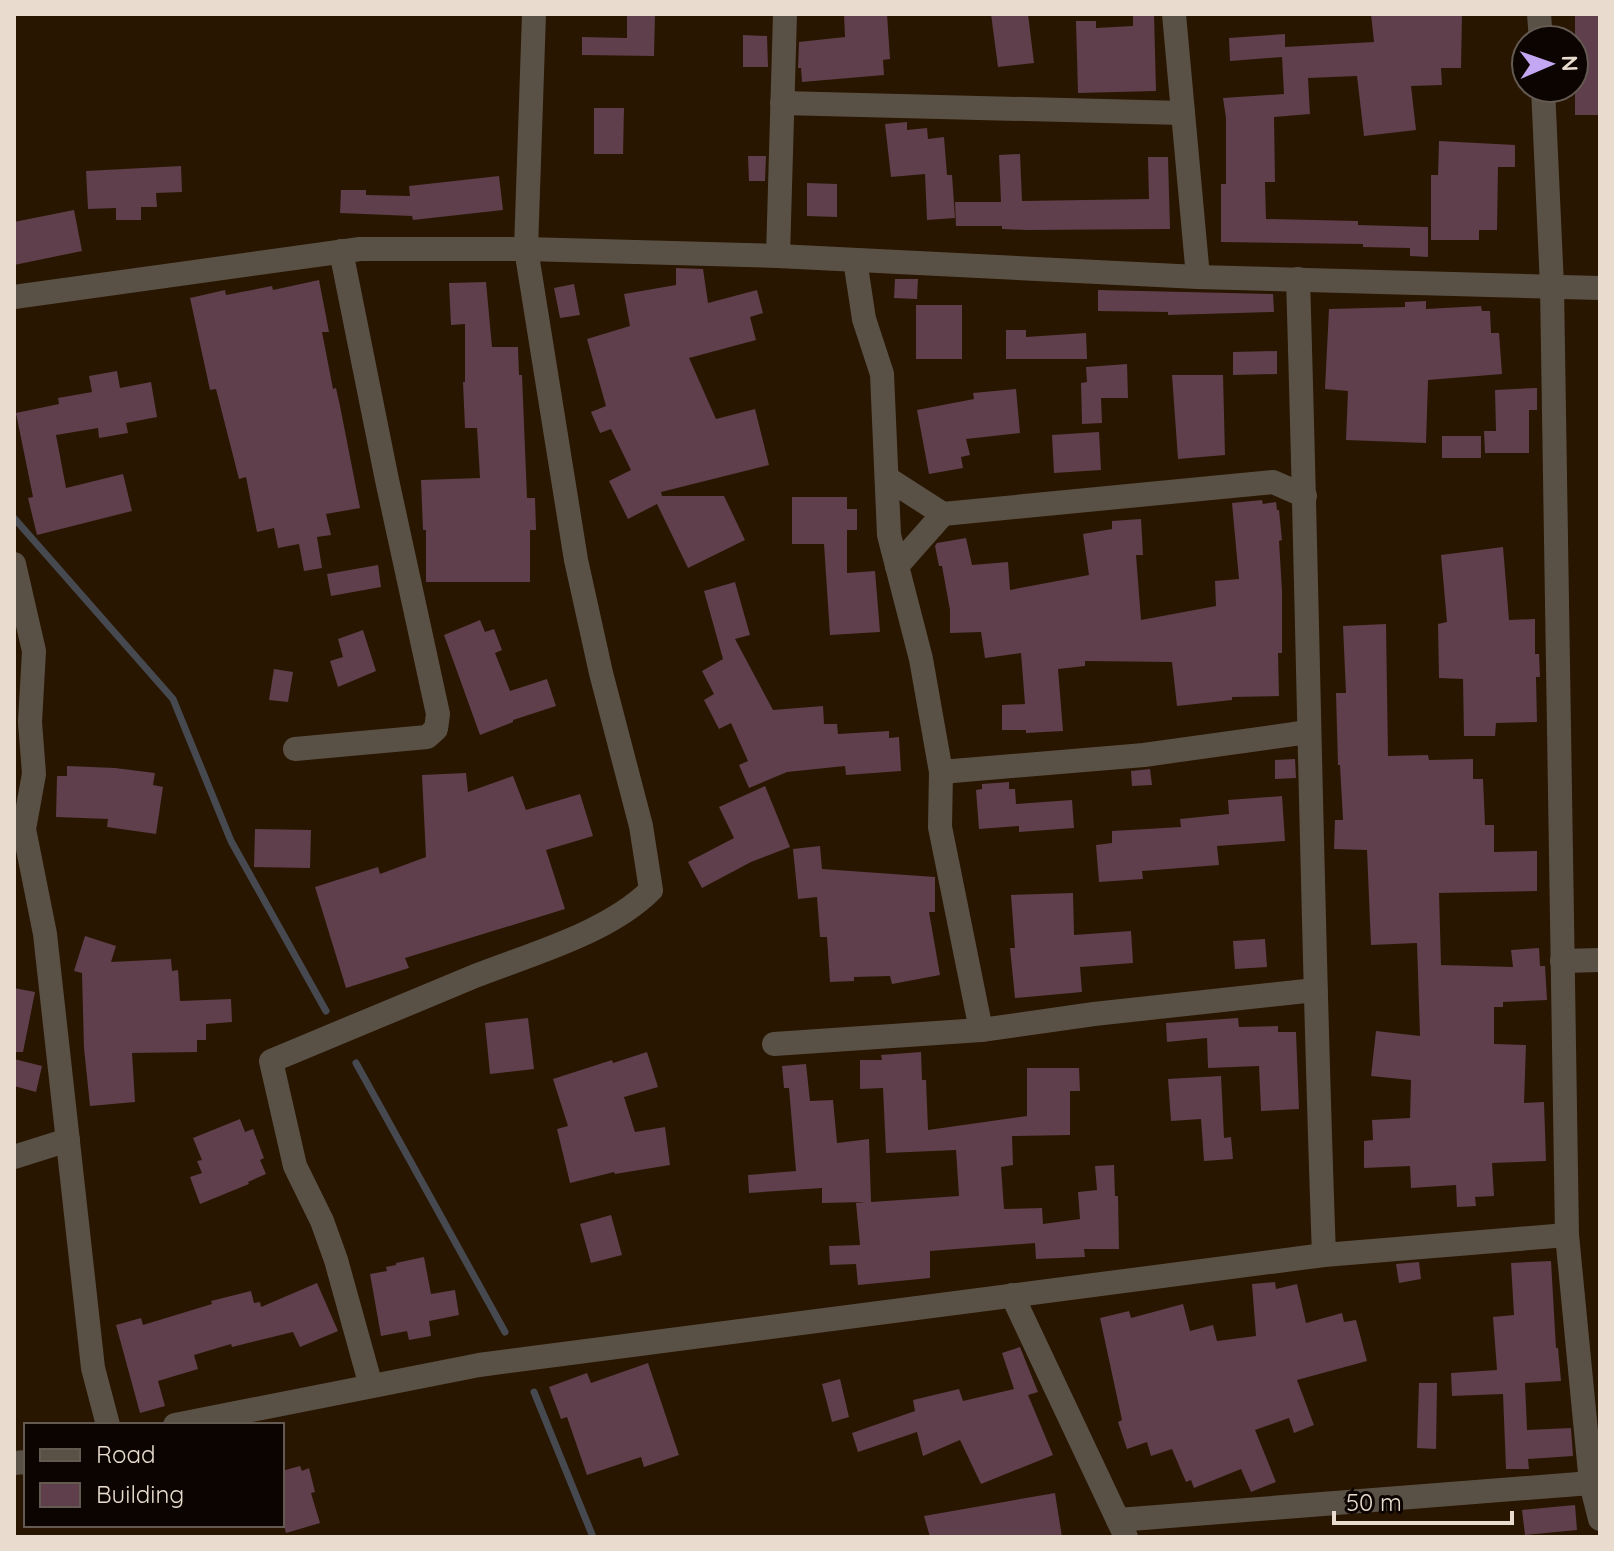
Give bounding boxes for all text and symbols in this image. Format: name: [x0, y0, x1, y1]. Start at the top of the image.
north arrow: [1510, 24, 1590, 104]
text: N: [1556, 55, 1584, 72]
legend: [24, 1423, 284, 1527]
text: Road: [96, 1439, 156, 1469]
scale bar: [1334, 1475, 1512, 1525]
text: Building: [96, 1479, 184, 1509]
text: 50 m: [1346, 1487, 1402, 1517]

